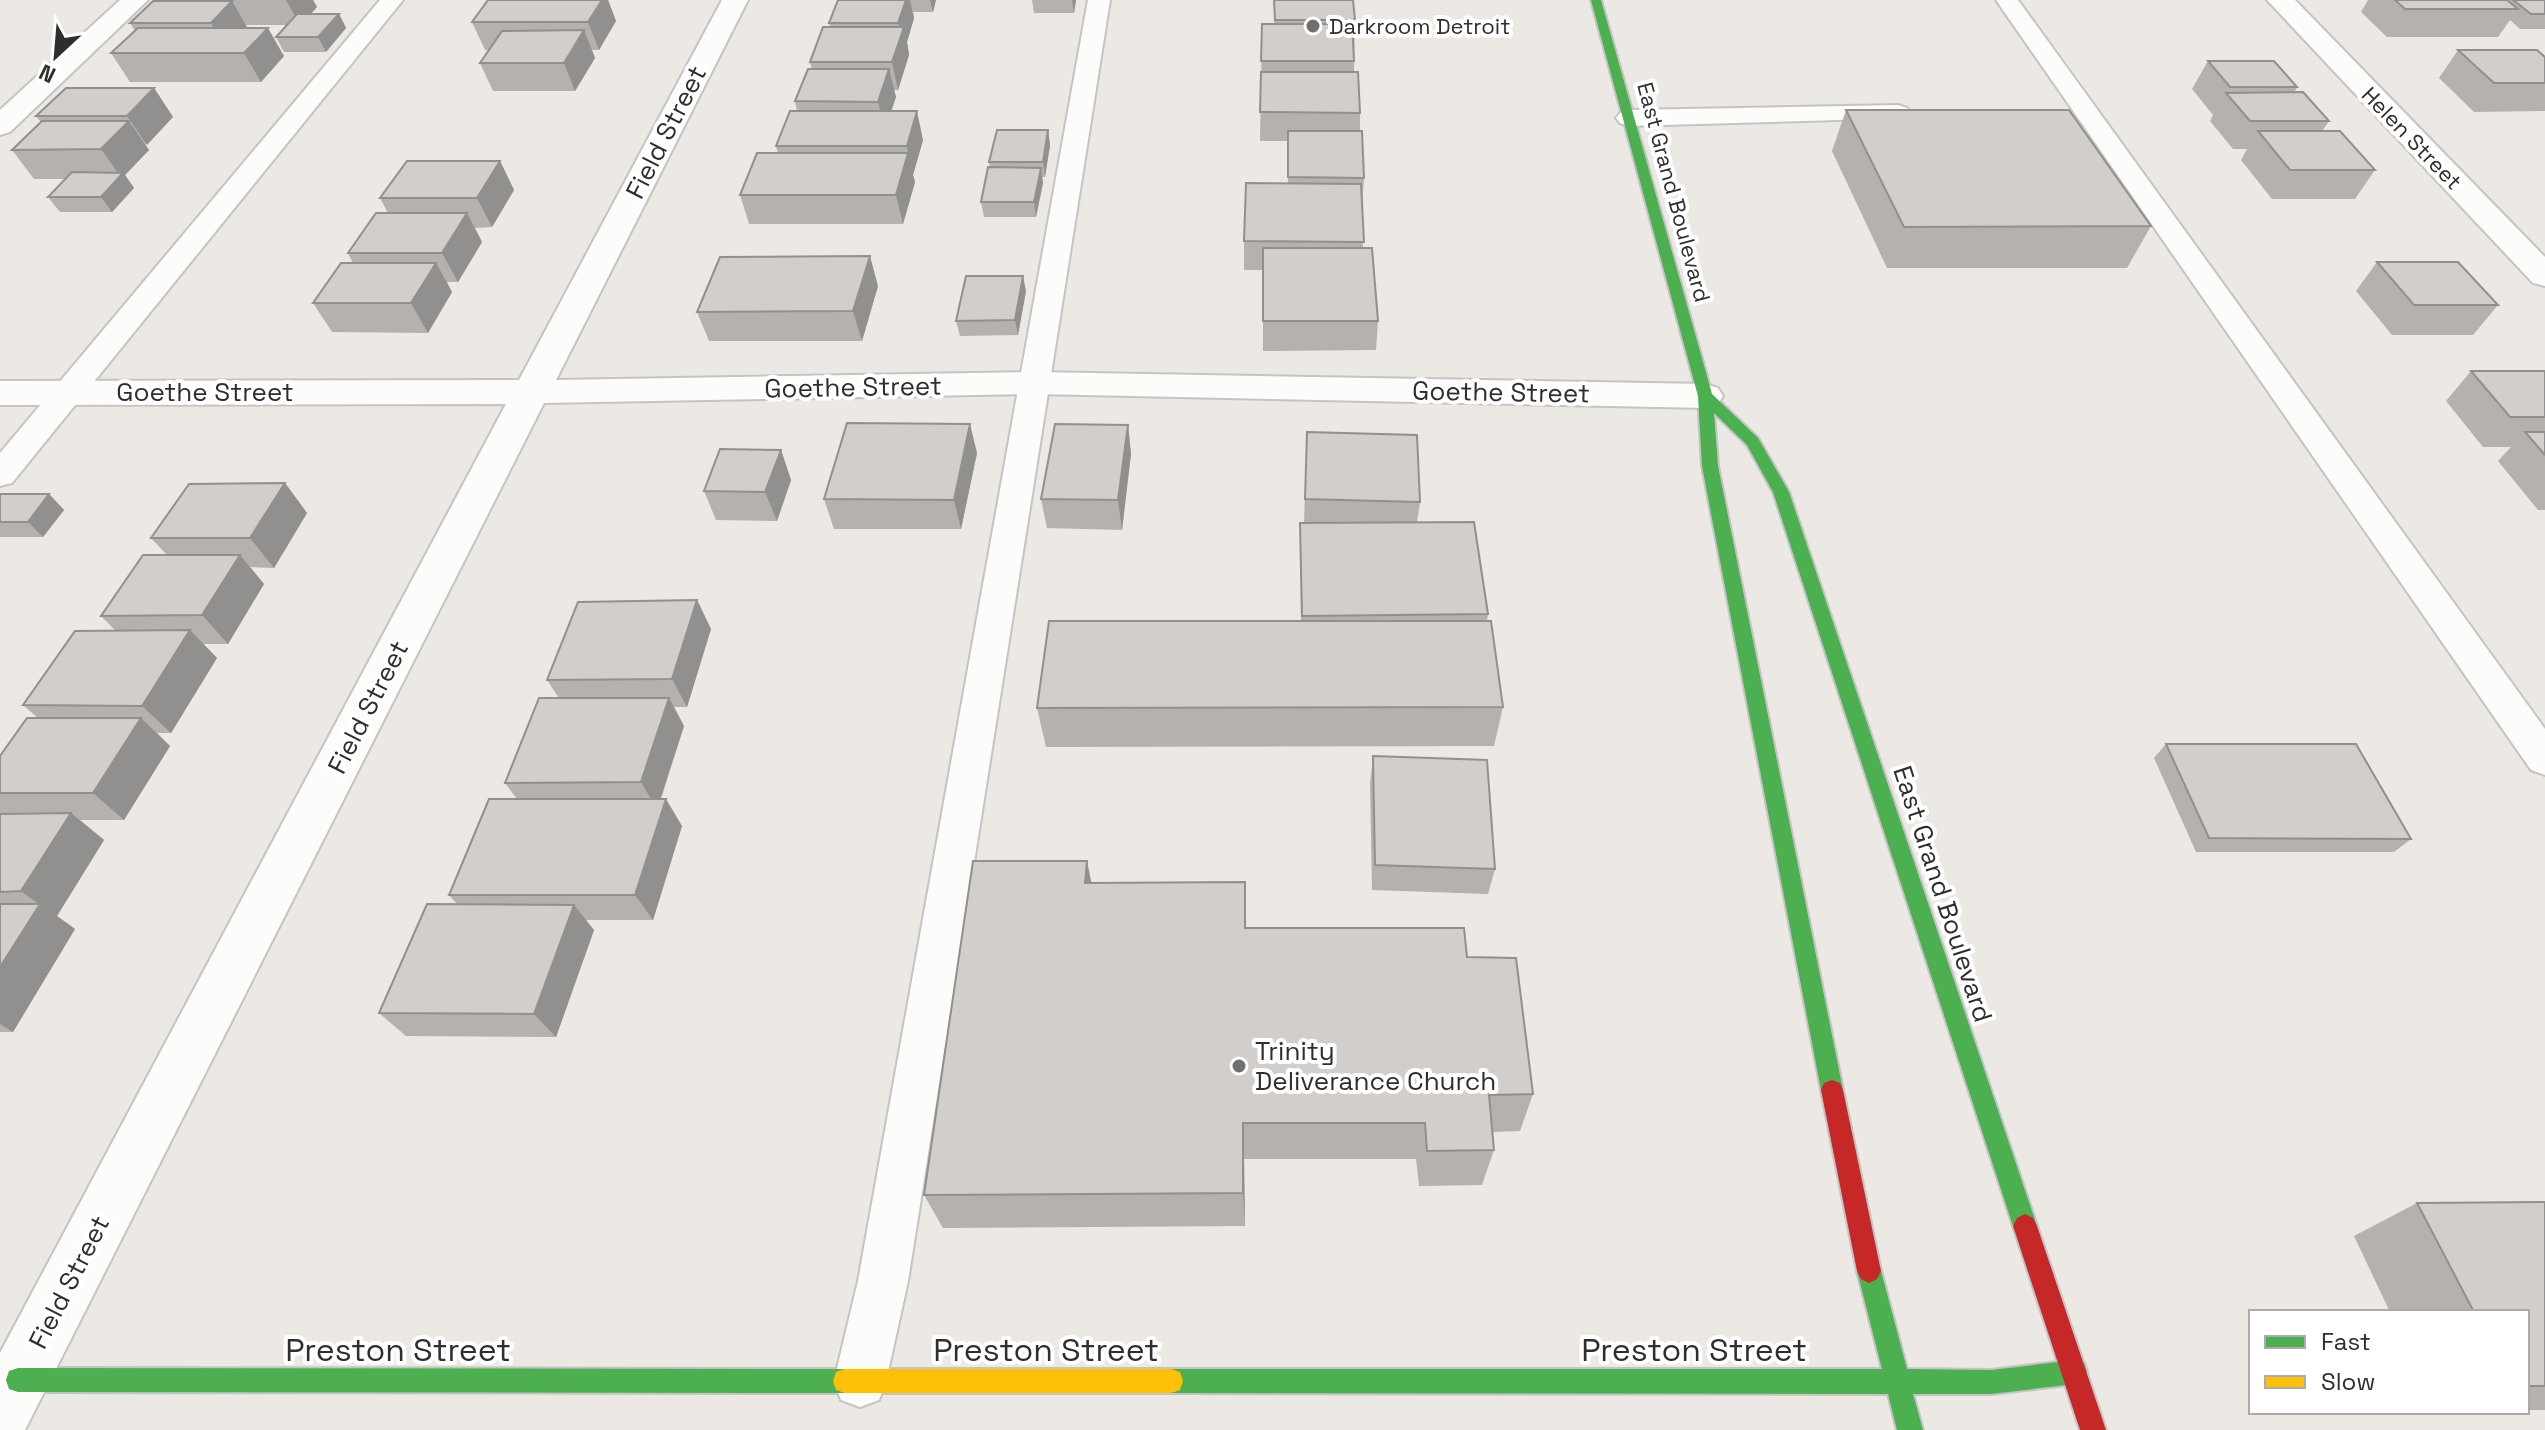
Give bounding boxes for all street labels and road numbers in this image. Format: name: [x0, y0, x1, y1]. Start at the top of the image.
street label: Field Street: [618, 60, 714, 204]
street label: East Grand Boulevard: [1631, 79, 1717, 305]
street label: Helen Street: [2356, 81, 2468, 195]
street label: Goethe Street: [764, 368, 942, 406]
street label: Goethe Street: [1412, 373, 1590, 411]
street label: Goethe Street: [116, 375, 294, 409]
street label: Field Street: [320, 635, 416, 779]
street label: East Grand Boulevard: [1886, 762, 2000, 1026]
street label: Field Street: [21, 1210, 117, 1354]
street label: Preston Street: [285, 1330, 511, 1370]
street label: Preston Street: [933, 1330, 1159, 1370]
street label: Preston Street: [1581, 1330, 1807, 1370]

